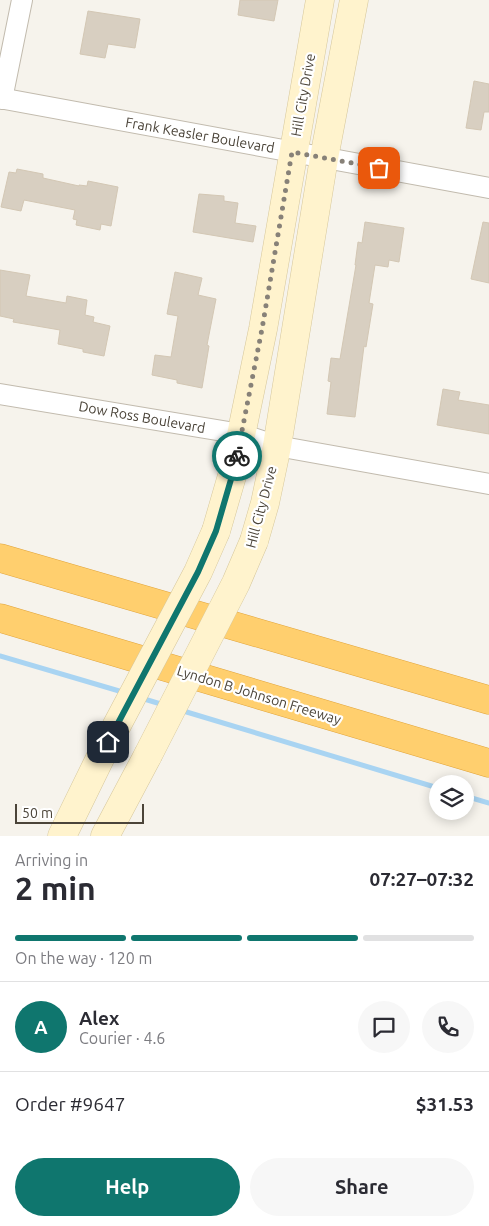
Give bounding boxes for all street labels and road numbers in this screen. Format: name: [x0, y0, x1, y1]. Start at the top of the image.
street label: Hill City Drive: [288, 52, 318, 138]
street label: Frank Keasler Boulevard: [124, 114, 276, 156]
street label: Dow Ross Boulevard: [77, 398, 207, 436]
street label: Hill City Drive: [242, 464, 280, 550]
street label: Lyndon B Johnson Freeway: [175, 662, 343, 728]

